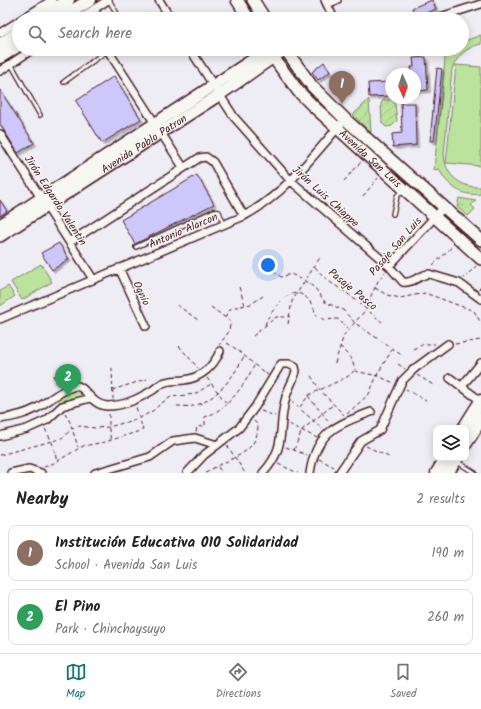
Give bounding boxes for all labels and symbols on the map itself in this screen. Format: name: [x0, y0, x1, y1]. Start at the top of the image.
north arrow: [385, 68, 421, 104]
pin: 1: [329, 71, 355, 104]
street label: Avenida Pablo Patron: [98, 110, 191, 179]
street label: Avenida San Luis: [334, 125, 406, 193]
street label: Jirón Edgardo Valentin: [19, 152, 91, 249]
street label: Jirón Luis Chiappe: [288, 161, 363, 232]
street label: Antonio Alarcon: [146, 208, 221, 254]
street label: Pasaje San Luis: [365, 213, 427, 280]
your location: [258, 255, 278, 275]
street label: Pasaje Pasco: [324, 264, 381, 315]
street label: Ognio: [128, 278, 155, 309]
pin: 2: [55, 364, 81, 397]

